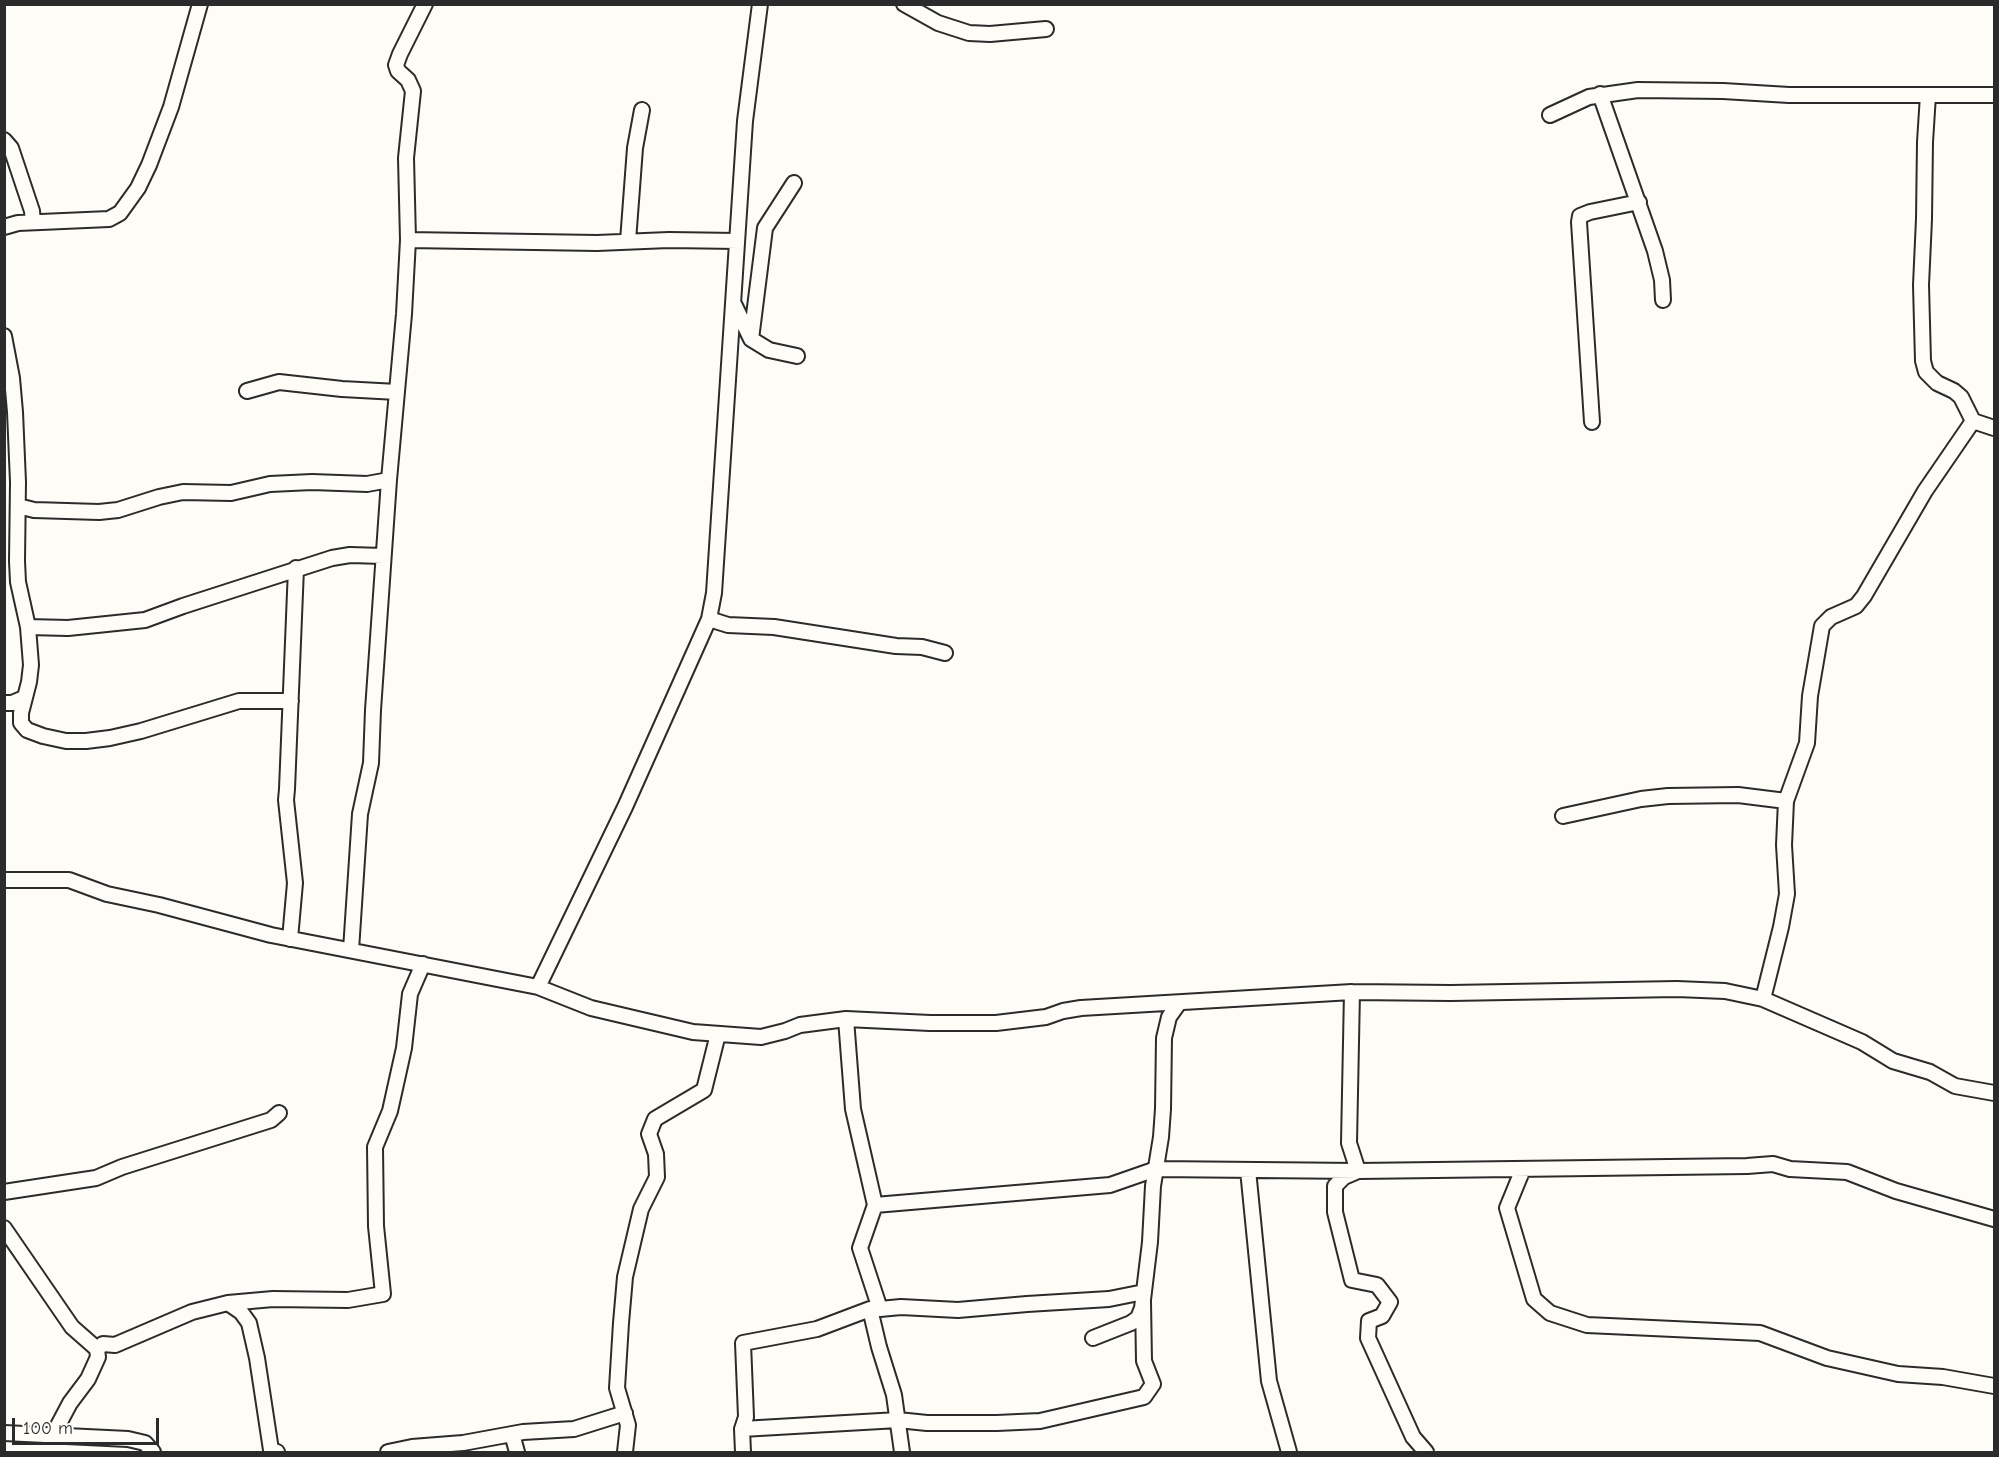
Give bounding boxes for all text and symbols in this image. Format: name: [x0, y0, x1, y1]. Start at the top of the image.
scale bar: [15, 1406, 162, 1444]
text: 100 m: [23, 1418, 73, 1439]

